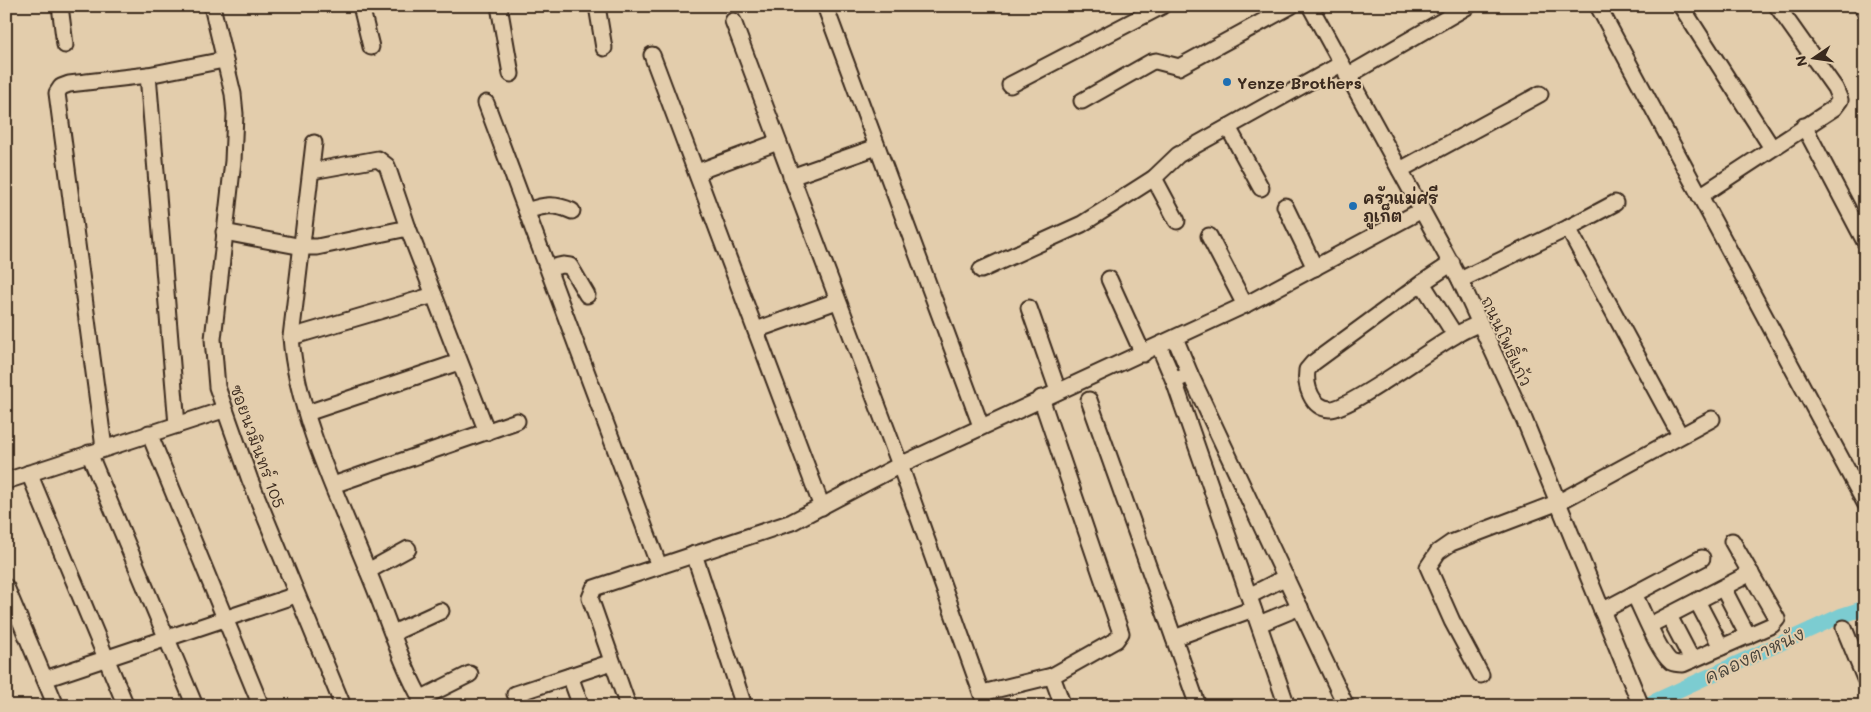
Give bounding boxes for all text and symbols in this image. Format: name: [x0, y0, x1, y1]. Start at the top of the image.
north arrow: [1788, 32, 1838, 82]
text: N: [1790, 54, 1811, 68]
place label: Yenze Brothers: [1237, 72, 1362, 93]
marker: Yenze Brothers: [1221, 76, 1233, 88]
place label: ครัวแม่ศรี ภูเก็ต: [1363, 185, 1438, 230]
marker: ครัวแม่ศรี ภูเก็ต: [1347, 200, 1359, 212]
street label: ถนนโพธิ์แก้ว: [1477, 291, 1540, 390]
street label: ซอยนวมินทร์ 105: [226, 381, 290, 511]
water label: คลองตาหนัง: [1700, 621, 1808, 689]

